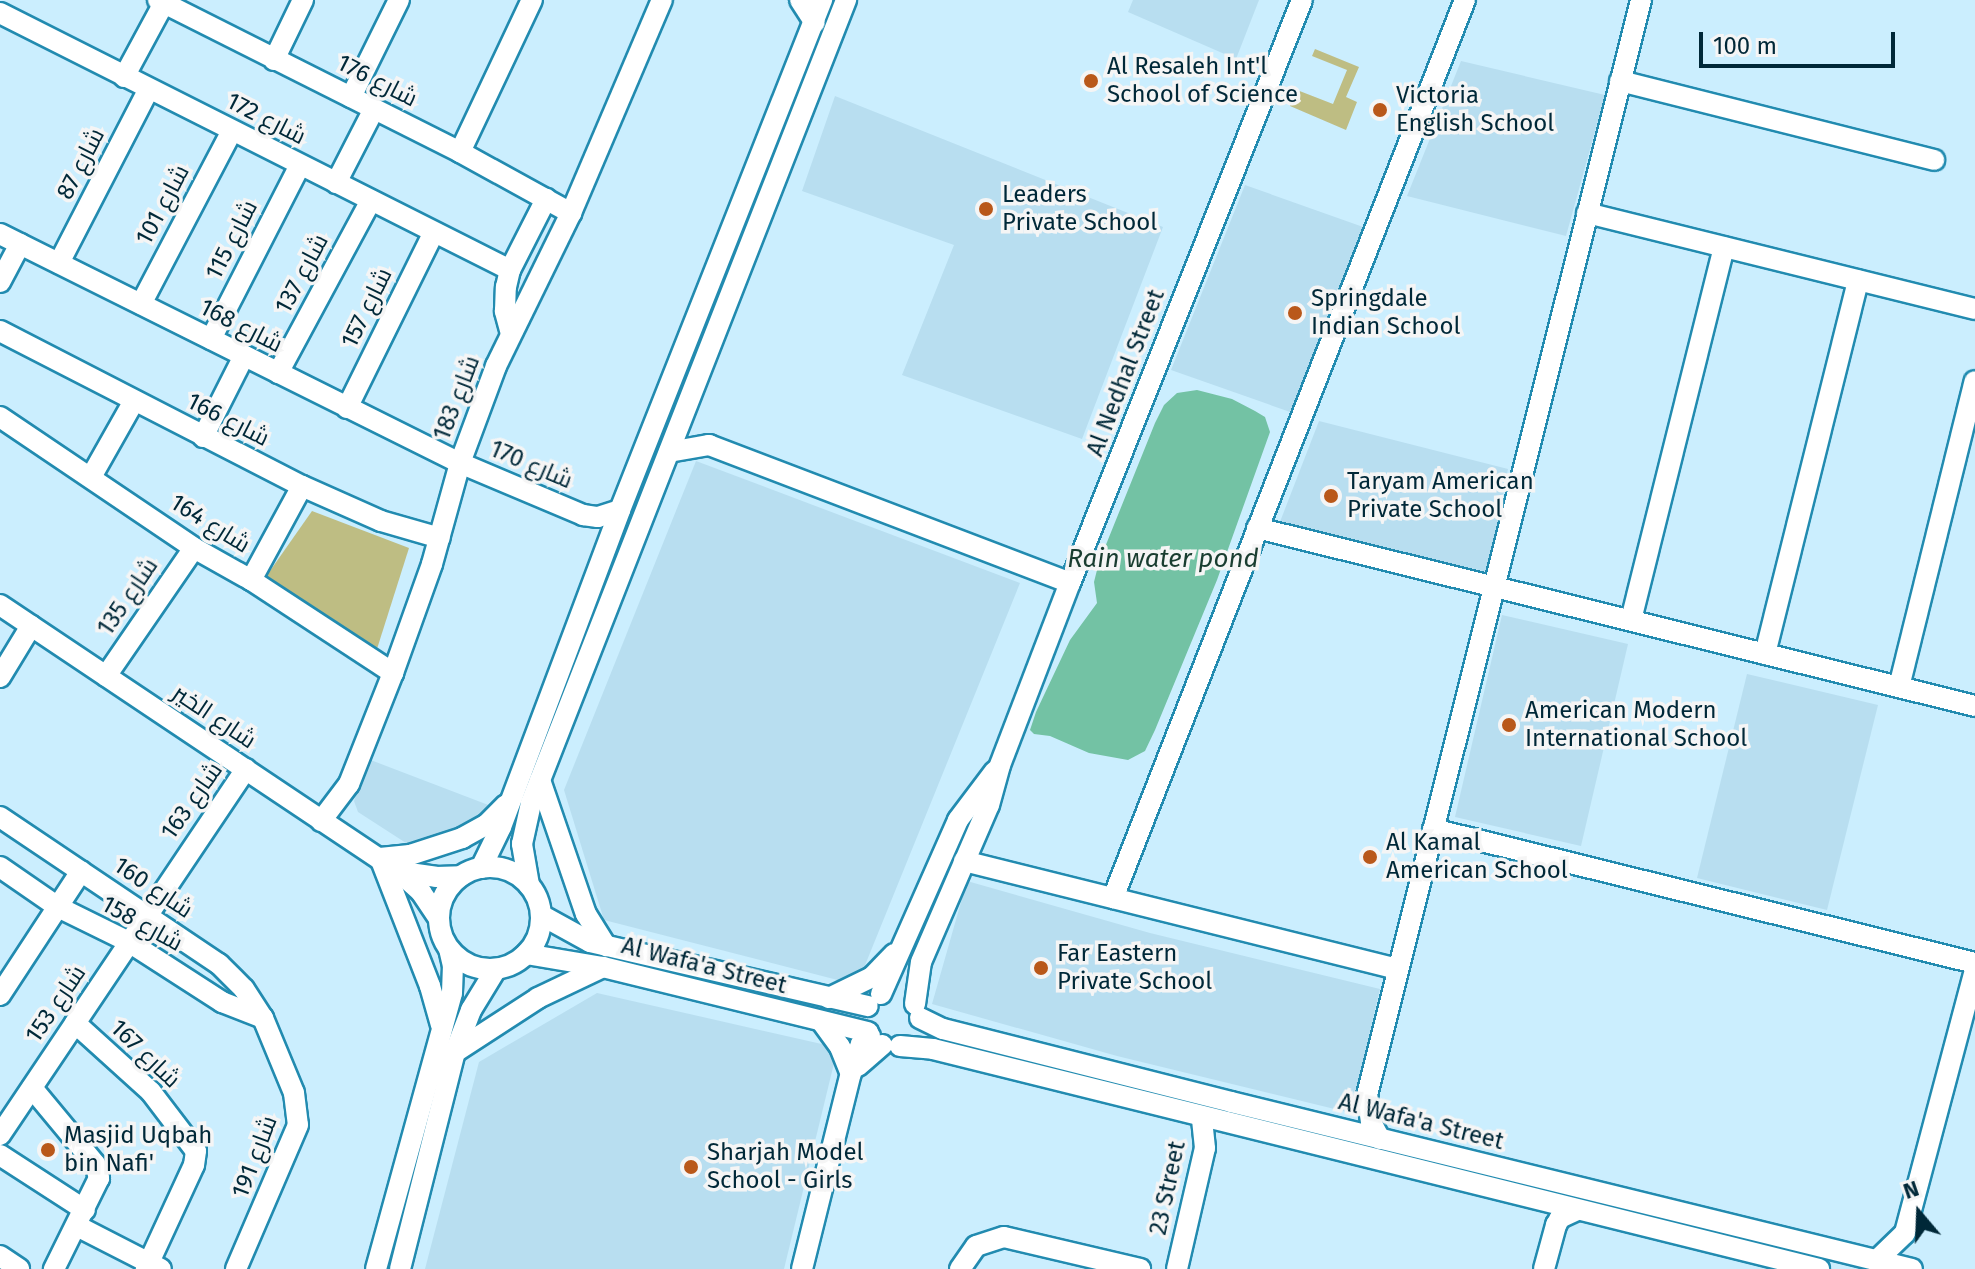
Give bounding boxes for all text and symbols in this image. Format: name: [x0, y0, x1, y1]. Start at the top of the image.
scale bar: [1703, 16, 1899, 66]
text: 100 m: [1713, 32, 1777, 60]
street label: شارع 176: [332, 49, 422, 113]
place label: Al Resaleh Int'l School of Science: [1107, 53, 1298, 109]
marker: Al Resaleh Int'l School of Science: [1082, 72, 1100, 90]
place label: Victoria English School: [1396, 82, 1554, 138]
street label: شارع 172: [221, 87, 311, 151]
marker: Victoria English School: [1371, 101, 1389, 119]
street label: شارع 87: [51, 123, 111, 205]
street label: شارع 101: [130, 160, 196, 250]
place label: Leaders Private School: [1002, 181, 1157, 237]
street label: شارع 115: [200, 195, 264, 285]
marker: Leaders Private School: [977, 200, 995, 218]
street label: شارع 137: [269, 229, 335, 319]
street label: شارع 157: [335, 263, 399, 353]
place label: Springdale Indian School: [1311, 285, 1460, 341]
street label: Al Nedhal Street: [1081, 286, 1171, 460]
street label: شارع 168: [195, 293, 287, 359]
marker: Springdale Indian School: [1286, 304, 1304, 322]
street label: شارع 183: [428, 352, 486, 444]
street label: شارع 166: [182, 387, 274, 453]
street label: شارع 170: [485, 435, 577, 495]
place label: Taryam American Private School: [1347, 468, 1534, 524]
marker: Taryam American Private School: [1322, 487, 1340, 505]
street label: شارع 164: [165, 488, 255, 560]
water label: Rain water pond: [1067, 543, 1259, 575]
street label: شارع 135: [92, 553, 164, 641]
street label: شارع الخير: [167, 679, 261, 755]
place label: American Modern International School: [1525, 697, 1747, 753]
marker: American Modern International School: [1500, 716, 1518, 734]
street label: شارع 163: [155, 757, 229, 845]
place label: Al Kamal American School: [1386, 829, 1568, 885]
marker: Al Kamal American School: [1361, 848, 1379, 866]
street label: شارع 160: [108, 851, 198, 925]
street label: شارع 158: [96, 890, 188, 958]
street label: Al Wafa'a Street: [618, 932, 790, 1000]
place label: Far Eastern Private School: [1057, 940, 1212, 996]
marker: Far Eastern Private School: [1032, 959, 1050, 977]
street label: شارع 153: [20, 960, 92, 1048]
street label: شارع 167: [104, 1014, 186, 1094]
street label: Al Wafa'a Street: [1335, 1088, 1507, 1156]
street label: شارع 191: [226, 1112, 284, 1202]
place label: Masjid Uqbah bin Nafi': [64, 1122, 212, 1178]
street label: 23 Street: [1144, 1138, 1192, 1238]
place label: Sharjah Model School - Girls: [707, 1139, 864, 1195]
marker: Masjid Uqbah bin Nafi': [39, 1141, 57, 1159]
marker: Sharjah Model School - Girls: [682, 1158, 700, 1176]
north arrow: [1879, 1173, 1959, 1253]
text: N: [1900, 1175, 1922, 1205]

